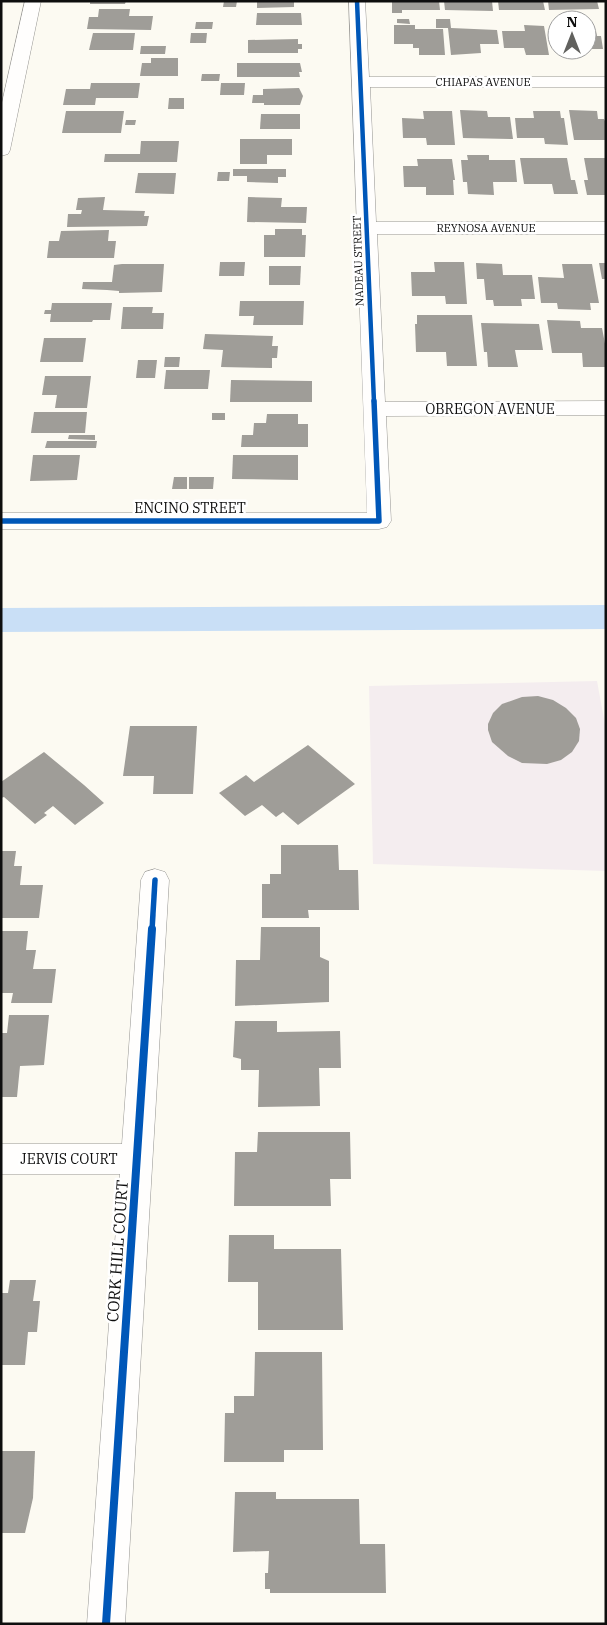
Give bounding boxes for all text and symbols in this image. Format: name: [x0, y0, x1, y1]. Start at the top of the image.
north arrow: [547, 10, 597, 60]
text: N: [566, 13, 578, 31]
street label: CHIAPAS AVENUE: [435, 75, 531, 89]
street label: NADEAU STREET: [349, 215, 367, 307]
street label: REYNOSA AVENUE: [436, 221, 536, 235]
street label: OBREGON AVENUE: [425, 400, 555, 418]
street label: ENCINO STREET: [134, 499, 246, 517]
street label: JERVIS COURT: [20, 1150, 118, 1168]
street label: CORK HILL COURT: [102, 1179, 132, 1323]

